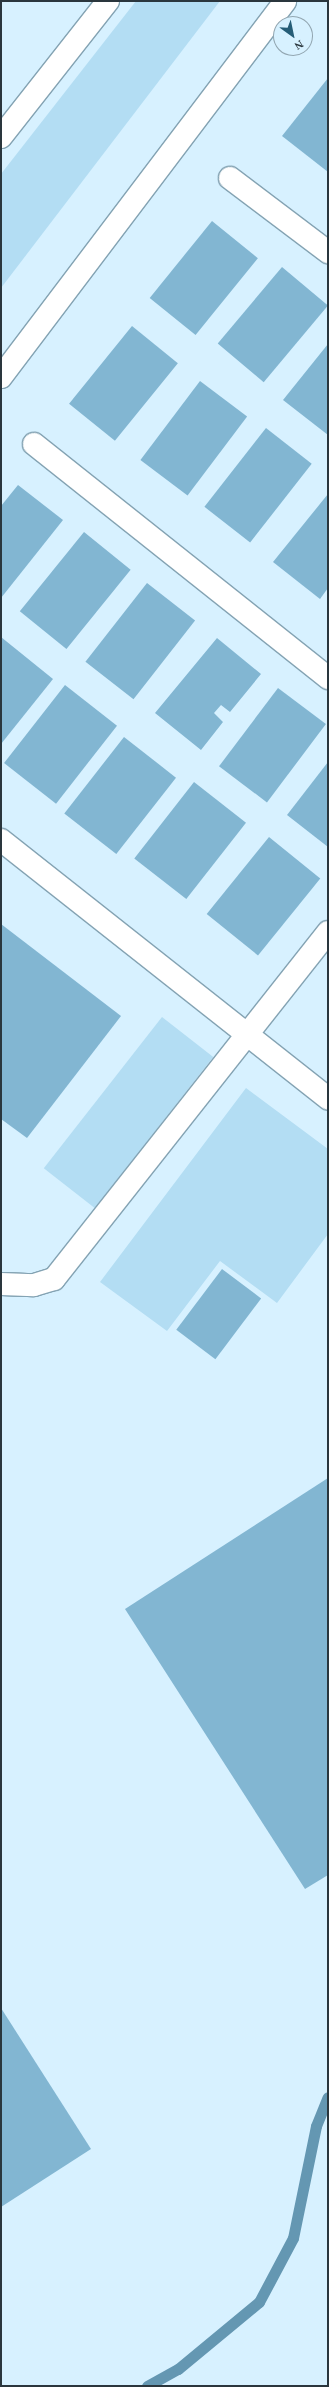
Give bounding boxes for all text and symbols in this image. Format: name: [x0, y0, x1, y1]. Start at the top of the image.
north arrow: [273, 16, 313, 56]
text: N: [292, 38, 306, 52]

